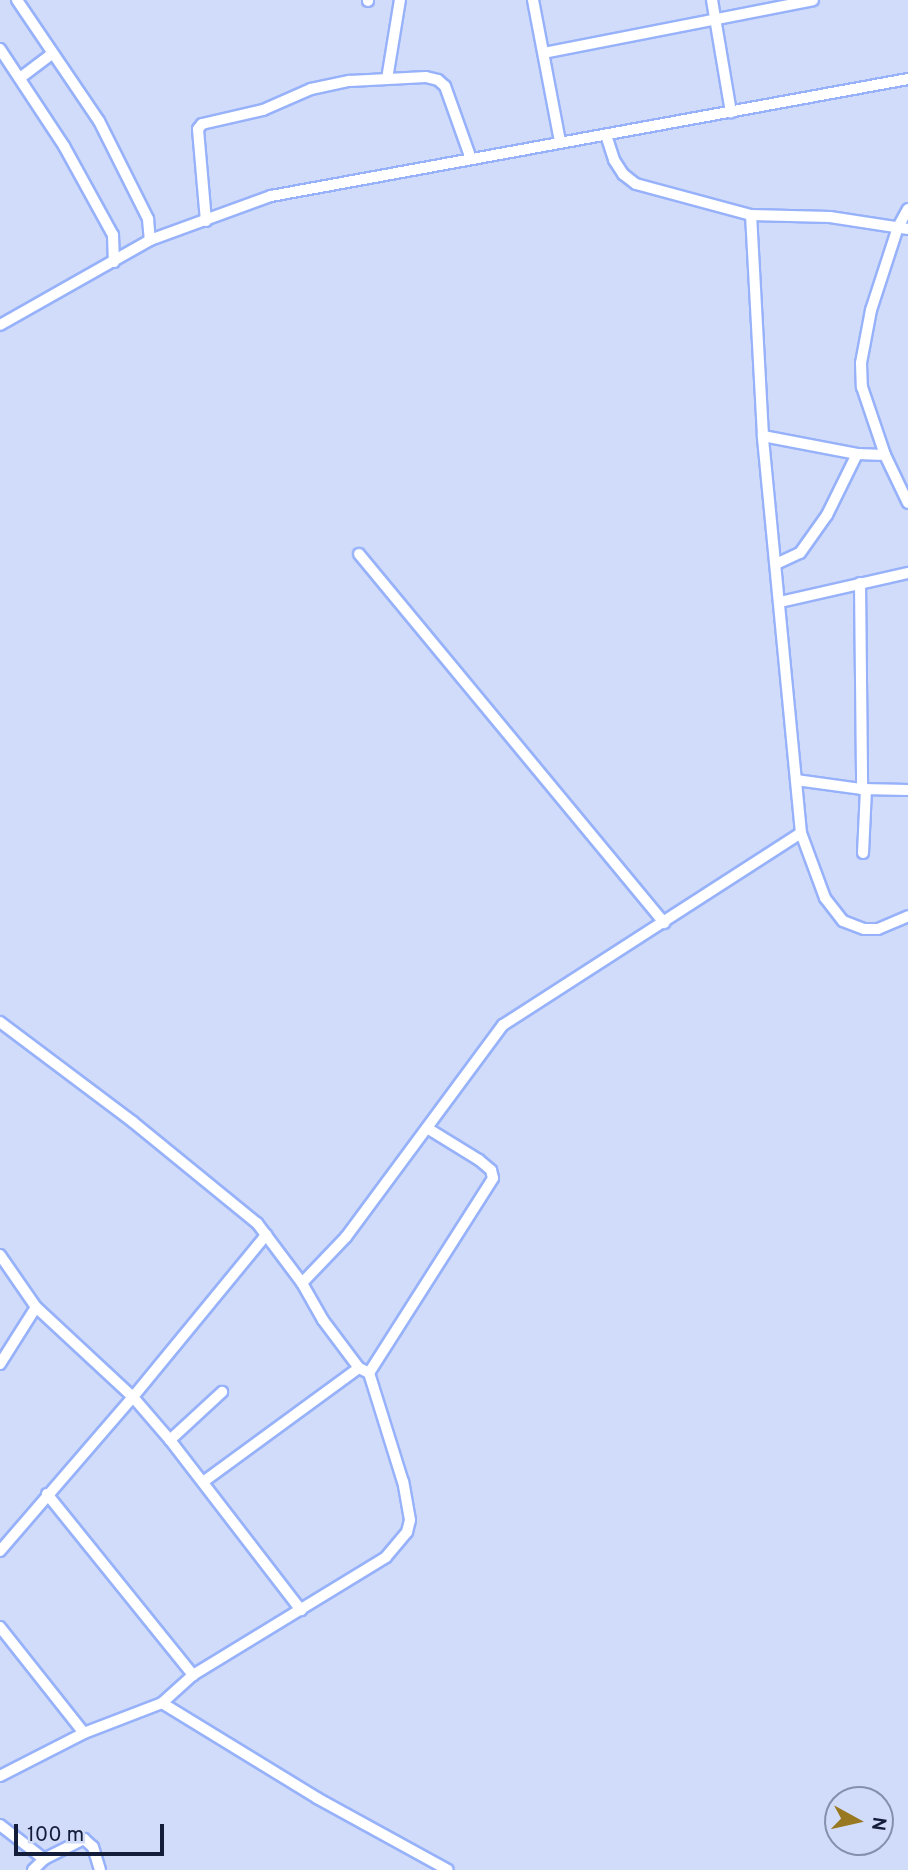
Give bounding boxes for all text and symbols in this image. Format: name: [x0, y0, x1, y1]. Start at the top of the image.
north arrow: [824, 1786, 894, 1856]
scale bar: [18, 1811, 168, 1855]
text: N: [865, 1815, 891, 1832]
text: 100 m: [27, 1822, 84, 1849]

